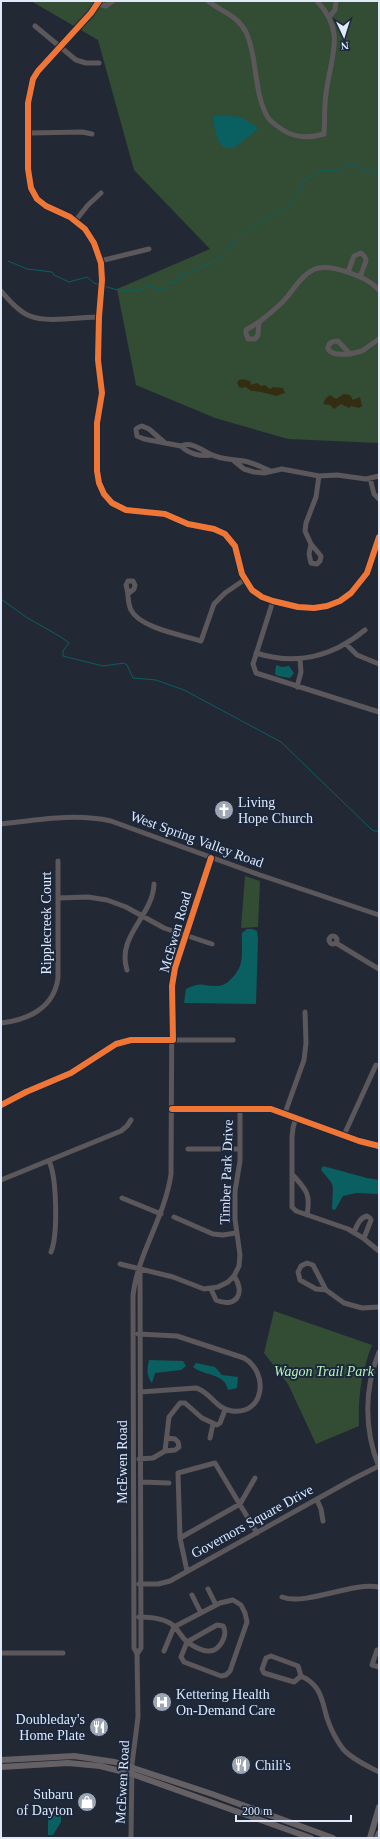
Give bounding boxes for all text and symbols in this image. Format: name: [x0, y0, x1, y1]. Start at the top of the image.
north arrow: [324, 16, 364, 56]
text: N: [340, 40, 349, 52]
place label: Living Hope Church: [238, 795, 313, 826]
church icon: Living Hope Church: [213, 799, 235, 821]
street label: West Spring Valley Road: [128, 808, 265, 871]
street label: Ripplecreek Court: [39, 871, 54, 975]
street label: McEwen Road: [157, 890, 194, 974]
street label: Timber Park Drive: [217, 1119, 236, 1225]
park label: Wagon Trail Park: [274, 1364, 375, 1379]
street label: McEwen Road: [115, 1420, 130, 1504]
street label: Governors Square Drive: [189, 1482, 316, 1561]
place label: Kettering Health On-Demand Care: [176, 1687, 275, 1718]
hospital icon: Kettering Health On-Demand Care: [151, 1691, 173, 1713]
place label: Doubleday's Home Plate: [16, 1712, 85, 1743]
restaurant icon: Doubleday's Home Plate: [88, 1716, 110, 1738]
street label: McEwen Road: [113, 1740, 132, 1824]
restaurant icon: Chili's: [230, 1754, 252, 1776]
place label: Chili's: [255, 1758, 291, 1773]
place label: Subaru of Dayton: [17, 1787, 73, 1818]
shop icon: Subaru of Dayton: [76, 1791, 98, 1813]
scale bar: [236, 1797, 351, 1823]
text: 200 m: [242, 1804, 273, 1818]

